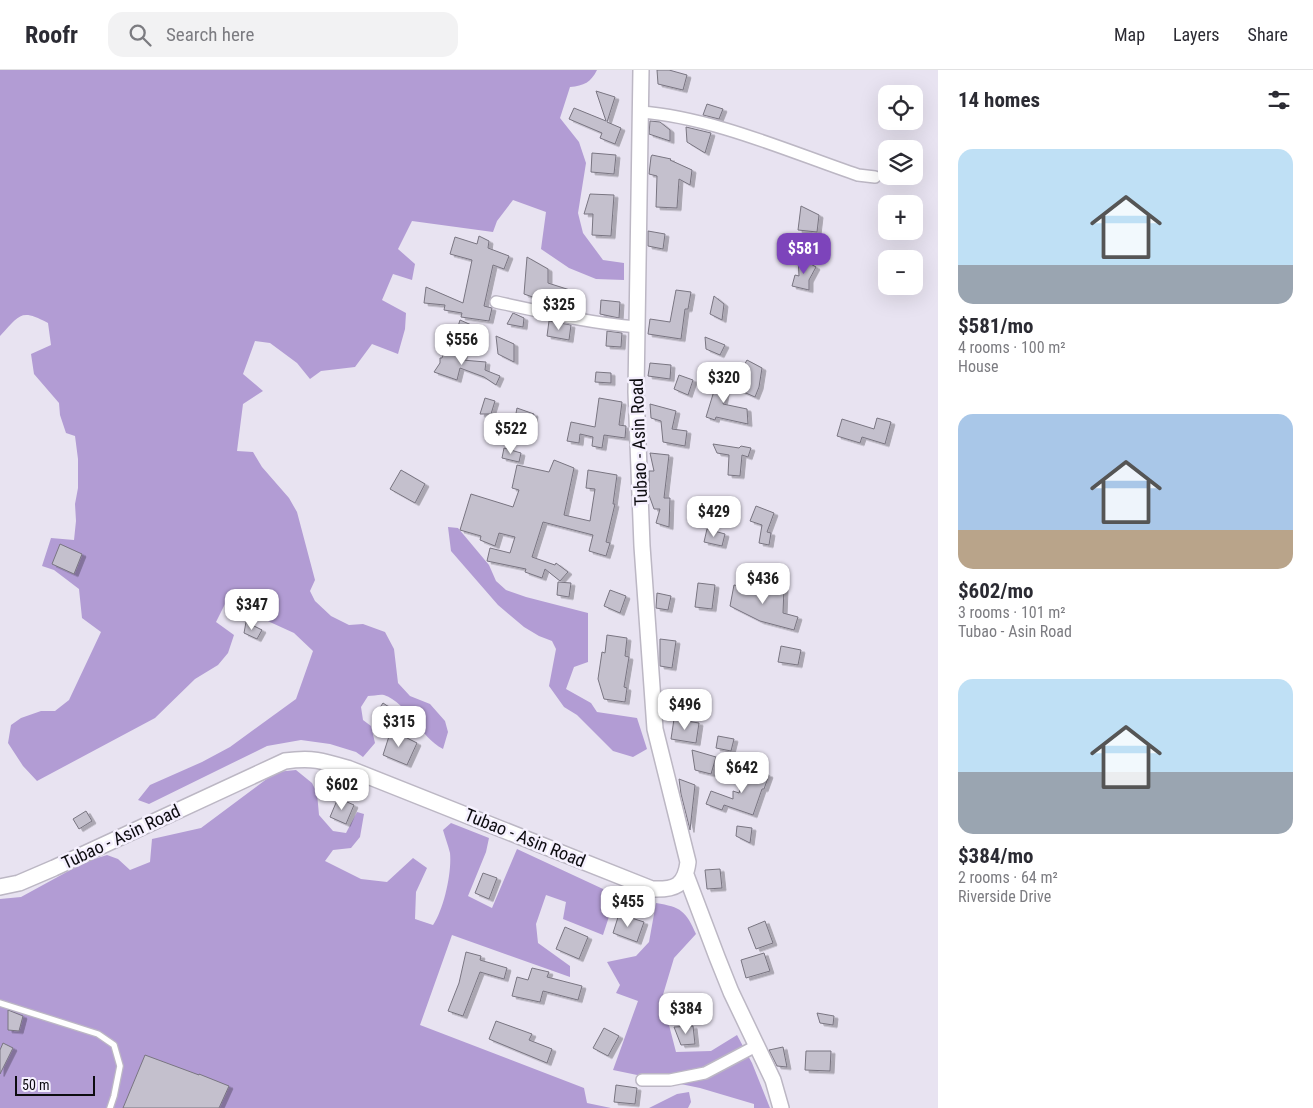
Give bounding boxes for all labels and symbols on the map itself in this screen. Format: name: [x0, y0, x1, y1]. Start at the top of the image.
pin: $581: [774, 232, 834, 275]
pin: $325: [529, 288, 589, 331]
pin: $556: [432, 324, 492, 366]
pin: $320: [694, 362, 754, 404]
street label: Tubao - Asin Road: [626, 378, 651, 506]
pin: $522: [481, 412, 541, 455]
pin: $429: [684, 496, 744, 538]
pin: $436: [733, 562, 793, 605]
pin: $347: [222, 588, 282, 631]
pin: $496: [655, 688, 715, 731]
pin: $315: [369, 706, 429, 748]
pin: $642: [712, 752, 772, 794]
pin: $602: [312, 768, 372, 811]
street label: Tubao - Asin Road: [58, 800, 183, 873]
street label: Tubao - Asin Road: [462, 804, 589, 871]
pin: $455: [598, 886, 658, 928]
pin: $384: [656, 992, 716, 1035]
scale bar: [15, 1073, 95, 1096]

